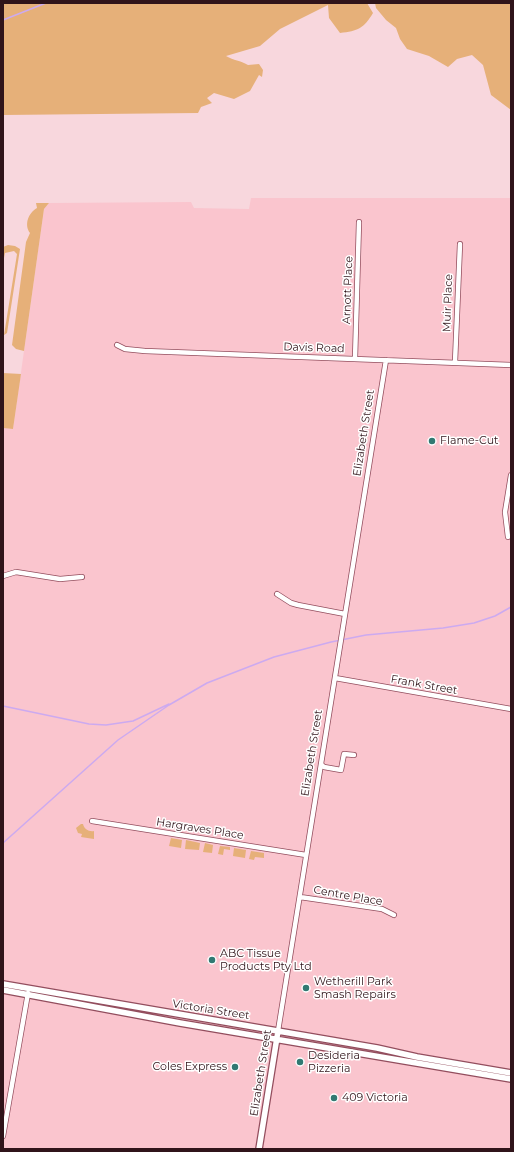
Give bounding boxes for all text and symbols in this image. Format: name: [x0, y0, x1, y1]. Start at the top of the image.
street label: Arnott Place: [340, 256, 356, 324]
street label: Muir Place: [440, 274, 456, 332]
street label: Davis Road: [283, 340, 345, 356]
street label: Elizabeth Street: [351, 389, 377, 477]
place label: Flame-Cut: [440, 434, 499, 448]
marker: Flame-Cut: [427, 436, 437, 446]
street label: Frank Street: [390, 673, 458, 697]
street label: Elizabeth Street: [299, 709, 325, 797]
street label: Hargraves Place: [155, 816, 245, 842]
street label: Centre Place: [312, 883, 384, 909]
place label: ABC Tissue Products Pty Ltd: [220, 947, 312, 973]
marker: ABC Tissue Products Pty Ltd: [207, 955, 217, 965]
place label: Wetherill Park Smash Repairs: [314, 975, 396, 1001]
marker: Wetherill Park Smash Repairs: [301, 983, 311, 993]
street label: Victoria Street: [172, 997, 250, 1023]
street label: Elizabeth Street: [248, 1029, 274, 1117]
place label: Desideria Pizzeria: [308, 1049, 360, 1075]
marker: Desideria Pizzeria: [295, 1057, 305, 1067]
place label: Coles Express: [153, 1060, 227, 1074]
marker: Coles Express: [230, 1062, 240, 1072]
place label: 409 Victoria: [342, 1091, 408, 1105]
marker: 409 Victoria: [329, 1093, 339, 1103]

